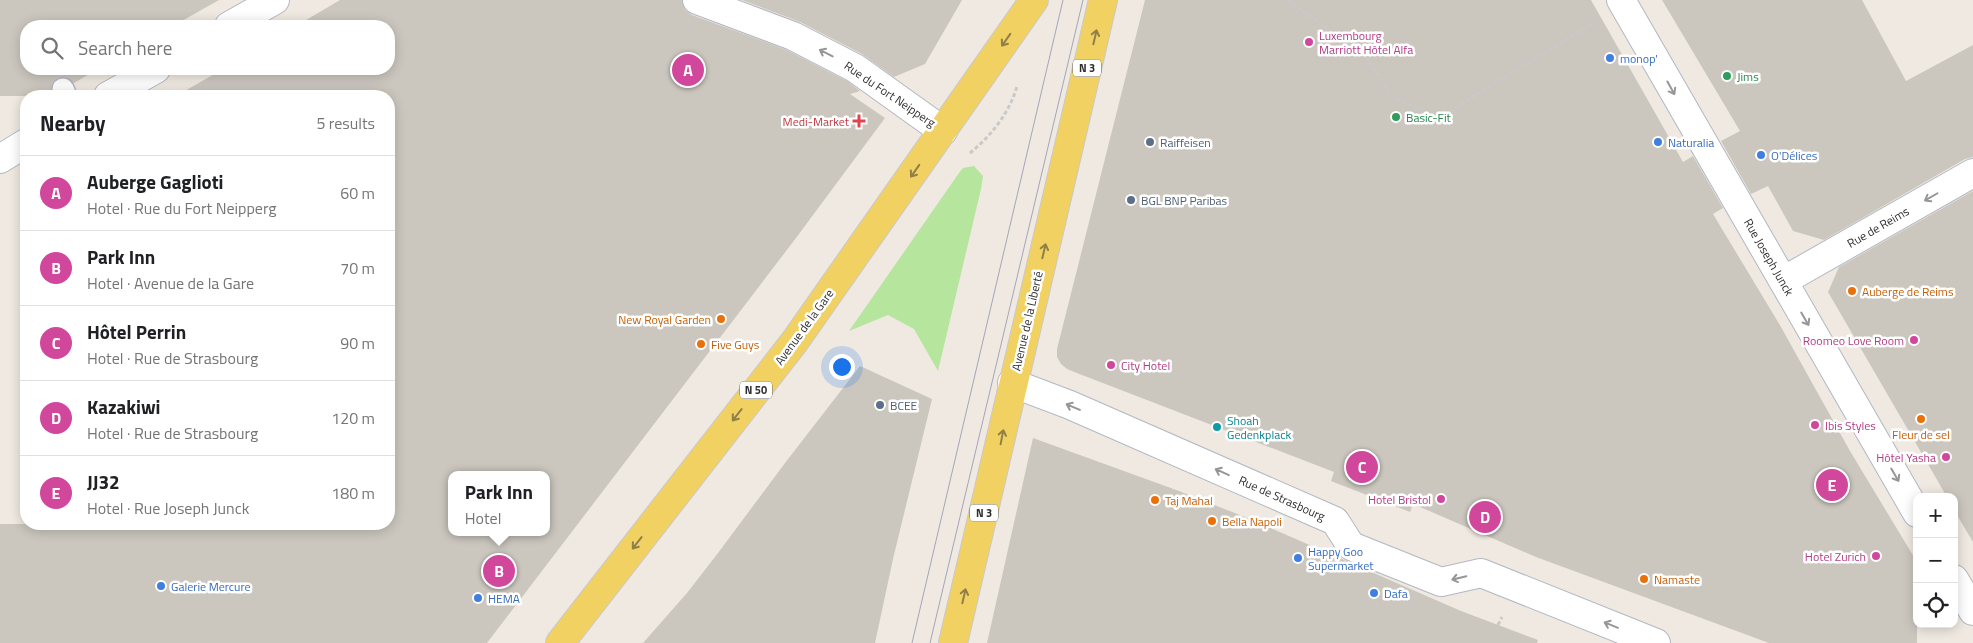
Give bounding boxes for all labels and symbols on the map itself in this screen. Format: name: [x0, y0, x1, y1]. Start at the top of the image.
place label: Luxembourg Marriott Hôtel Alfa: [1319, 26, 1413, 59]
one-way arrow: [1091, 29, 1100, 45]
one-way arrow: [1001, 33, 1011, 47]
marker: Luxembourg Marriott Hôtel Alfa: [1303, 36, 1315, 48]
one-way arrow: [819, 48, 834, 58]
place label: monop': [1620, 49, 1658, 68]
pin: A: [672, 51, 704, 89]
marker: monop': [1604, 52, 1616, 64]
street label: Rue du Fort Neipperg: [840, 56, 940, 132]
road number: N 3: [1073, 59, 1101, 76]
place label: Jims: [1737, 67, 1759, 86]
marker: Jims: [1721, 70, 1733, 82]
one-way arrow: [1666, 80, 1676, 95]
place label: Basic-Fit: [1406, 108, 1452, 127]
marker: Basic-Fit: [1390, 111, 1402, 123]
place label: Medi-Market: [783, 112, 850, 131]
marker: Medi-Market: [853, 115, 865, 127]
place label: Raiffeisen: [1160, 133, 1211, 152]
place label: Naturalia: [1668, 133, 1714, 152]
marker: Raiffeisen: [1144, 136, 1156, 148]
marker: Naturalia: [1652, 136, 1664, 148]
place label: O'Délices: [1771, 146, 1818, 165]
marker: O'Délices: [1755, 149, 1767, 161]
one-way arrow: [910, 163, 920, 177]
place label: BGL BNP Paribas: [1141, 191, 1228, 210]
one-way arrow: [1924, 192, 1938, 202]
marker: BGL BNP Paribas: [1125, 194, 1137, 206]
street label: Rue de Reims: [1843, 201, 1913, 252]
street label: Rue Joseph Junck: [1739, 215, 1799, 299]
one-way arrow: [1040, 243, 1049, 259]
street label: Avenue de la Liberté: [1006, 269, 1048, 373]
place label: Auberge de Reims: [1862, 282, 1954, 301]
street label: Avenue de la Gare: [770, 285, 838, 369]
marker: Auberge de Reims: [1846, 285, 1858, 297]
place label: New Royal Garden: [618, 310, 711, 329]
one-way arrow: [1800, 312, 1810, 327]
marker: New Royal Garden: [715, 313, 727, 325]
place label: Roomeo Love Room: [1803, 331, 1904, 350]
marker: Roomeo Love Room: [1908, 334, 1920, 346]
place label: Five Guys: [711, 335, 760, 354]
marker: Five Guys: [695, 338, 707, 350]
your location: [829, 354, 855, 380]
place label: City Hotel: [1121, 356, 1170, 375]
marker: City Hotel: [1105, 359, 1117, 371]
road number: N 50: [740, 382, 772, 398]
place label: BCEE: [890, 396, 918, 415]
marker: BCEE: [874, 399, 886, 411]
one-way arrow: [1066, 402, 1081, 411]
one-way arrow: [732, 408, 743, 421]
place label: Shoah Gedenkplack: [1227, 411, 1291, 444]
marker: Fleur de sel: [1915, 413, 1927, 425]
place label: Ibis Styles: [1825, 416, 1876, 435]
marker: Ibis Styles: [1809, 419, 1821, 431]
marker: Shoah Gedenkplack: [1211, 421, 1223, 433]
place label: Fleur de sel: [1892, 425, 1950, 444]
one-way arrow: [997, 430, 1007, 446]
pin: C: [1346, 448, 1378, 486]
place label: Hôtel Yasha: [1876, 448, 1936, 467]
marker: Hôtel Yasha: [1940, 451, 1952, 463]
one-way arrow: [1215, 466, 1230, 476]
pin: E: [1816, 466, 1848, 504]
one-way arrow: [1890, 468, 1900, 482]
street label: Rue de Strasbourg: [1236, 470, 1328, 526]
place label: Hotel Bristol: [1368, 490, 1431, 509]
place label: Taj Mahal: [1165, 491, 1213, 510]
marker: Hotel Bristol: [1435, 493, 1447, 505]
marker: Taj Mahal: [1149, 494, 1161, 506]
pin: D: [1469, 498, 1501, 536]
road number: N 3: [970, 504, 998, 522]
place label: Bella Napoli: [1222, 512, 1282, 531]
marker: Bella Napoli: [1206, 515, 1218, 527]
one-way arrow: [632, 536, 643, 549]
place label: Happy Goo Supermarket: [1308, 542, 1374, 575]
place label: Hotel Zurich: [1805, 547, 1866, 566]
marker: Hotel Zurich: [1870, 550, 1882, 562]
pin: B: [483, 552, 515, 590]
marker: Happy Goo Supermarket: [1292, 552, 1304, 564]
place label: Namaste: [1654, 570, 1700, 589]
marker: Namaste: [1638, 573, 1650, 585]
one-way arrow: [1451, 574, 1467, 583]
place label: Galerie Mercure: [171, 577, 251, 596]
marker: Galerie Mercure: [155, 580, 167, 592]
place label: Dafa: [1384, 584, 1408, 603]
marker: Dafa: [1368, 587, 1380, 599]
one-way arrow: [960, 588, 969, 604]
place label: HEMA: [488, 589, 520, 608]
marker: HEMA: [472, 592, 484, 604]
one-way arrow: [1603, 620, 1619, 629]

